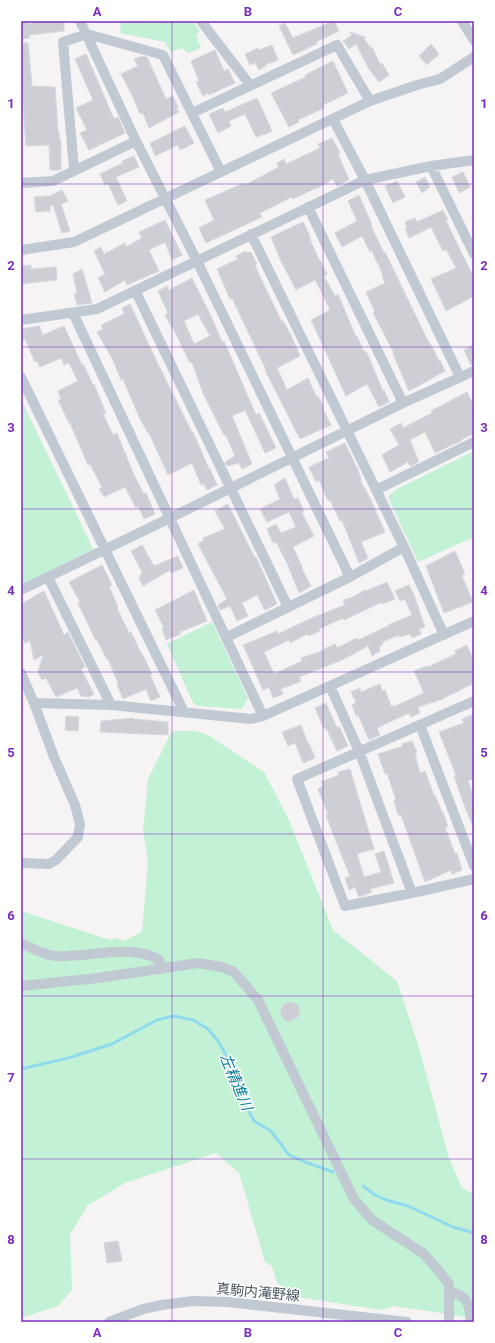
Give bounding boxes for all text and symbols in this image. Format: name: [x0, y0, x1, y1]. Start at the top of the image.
text: A: [93, 4, 102, 19]
text: B: [244, 4, 252, 19]
text: C: [394, 4, 403, 19]
text: 1: [7, 96, 15, 111]
text: 1: [480, 96, 488, 111]
text: 2: [7, 258, 15, 273]
text: 2: [480, 258, 488, 273]
text: 3: [7, 420, 15, 435]
text: 3: [480, 420, 488, 435]
text: 4: [7, 583, 15, 598]
text: 4: [480, 583, 488, 598]
text: 5: [7, 745, 15, 760]
text: 5: [480, 745, 488, 760]
text: 6: [7, 908, 15, 923]
text: 6: [480, 908, 488, 923]
water label: 左精進川: [216, 1051, 257, 1115]
text: 7: [7, 1070, 15, 1085]
text: 7: [480, 1070, 488, 1085]
text: 8: [7, 1232, 15, 1247]
text: 8: [480, 1232, 488, 1247]
street label: 真駒内滝野線: [215, 1280, 301, 1304]
text: A: [93, 1325, 102, 1340]
text: B: [244, 1325, 252, 1340]
text: C: [394, 1325, 403, 1340]

